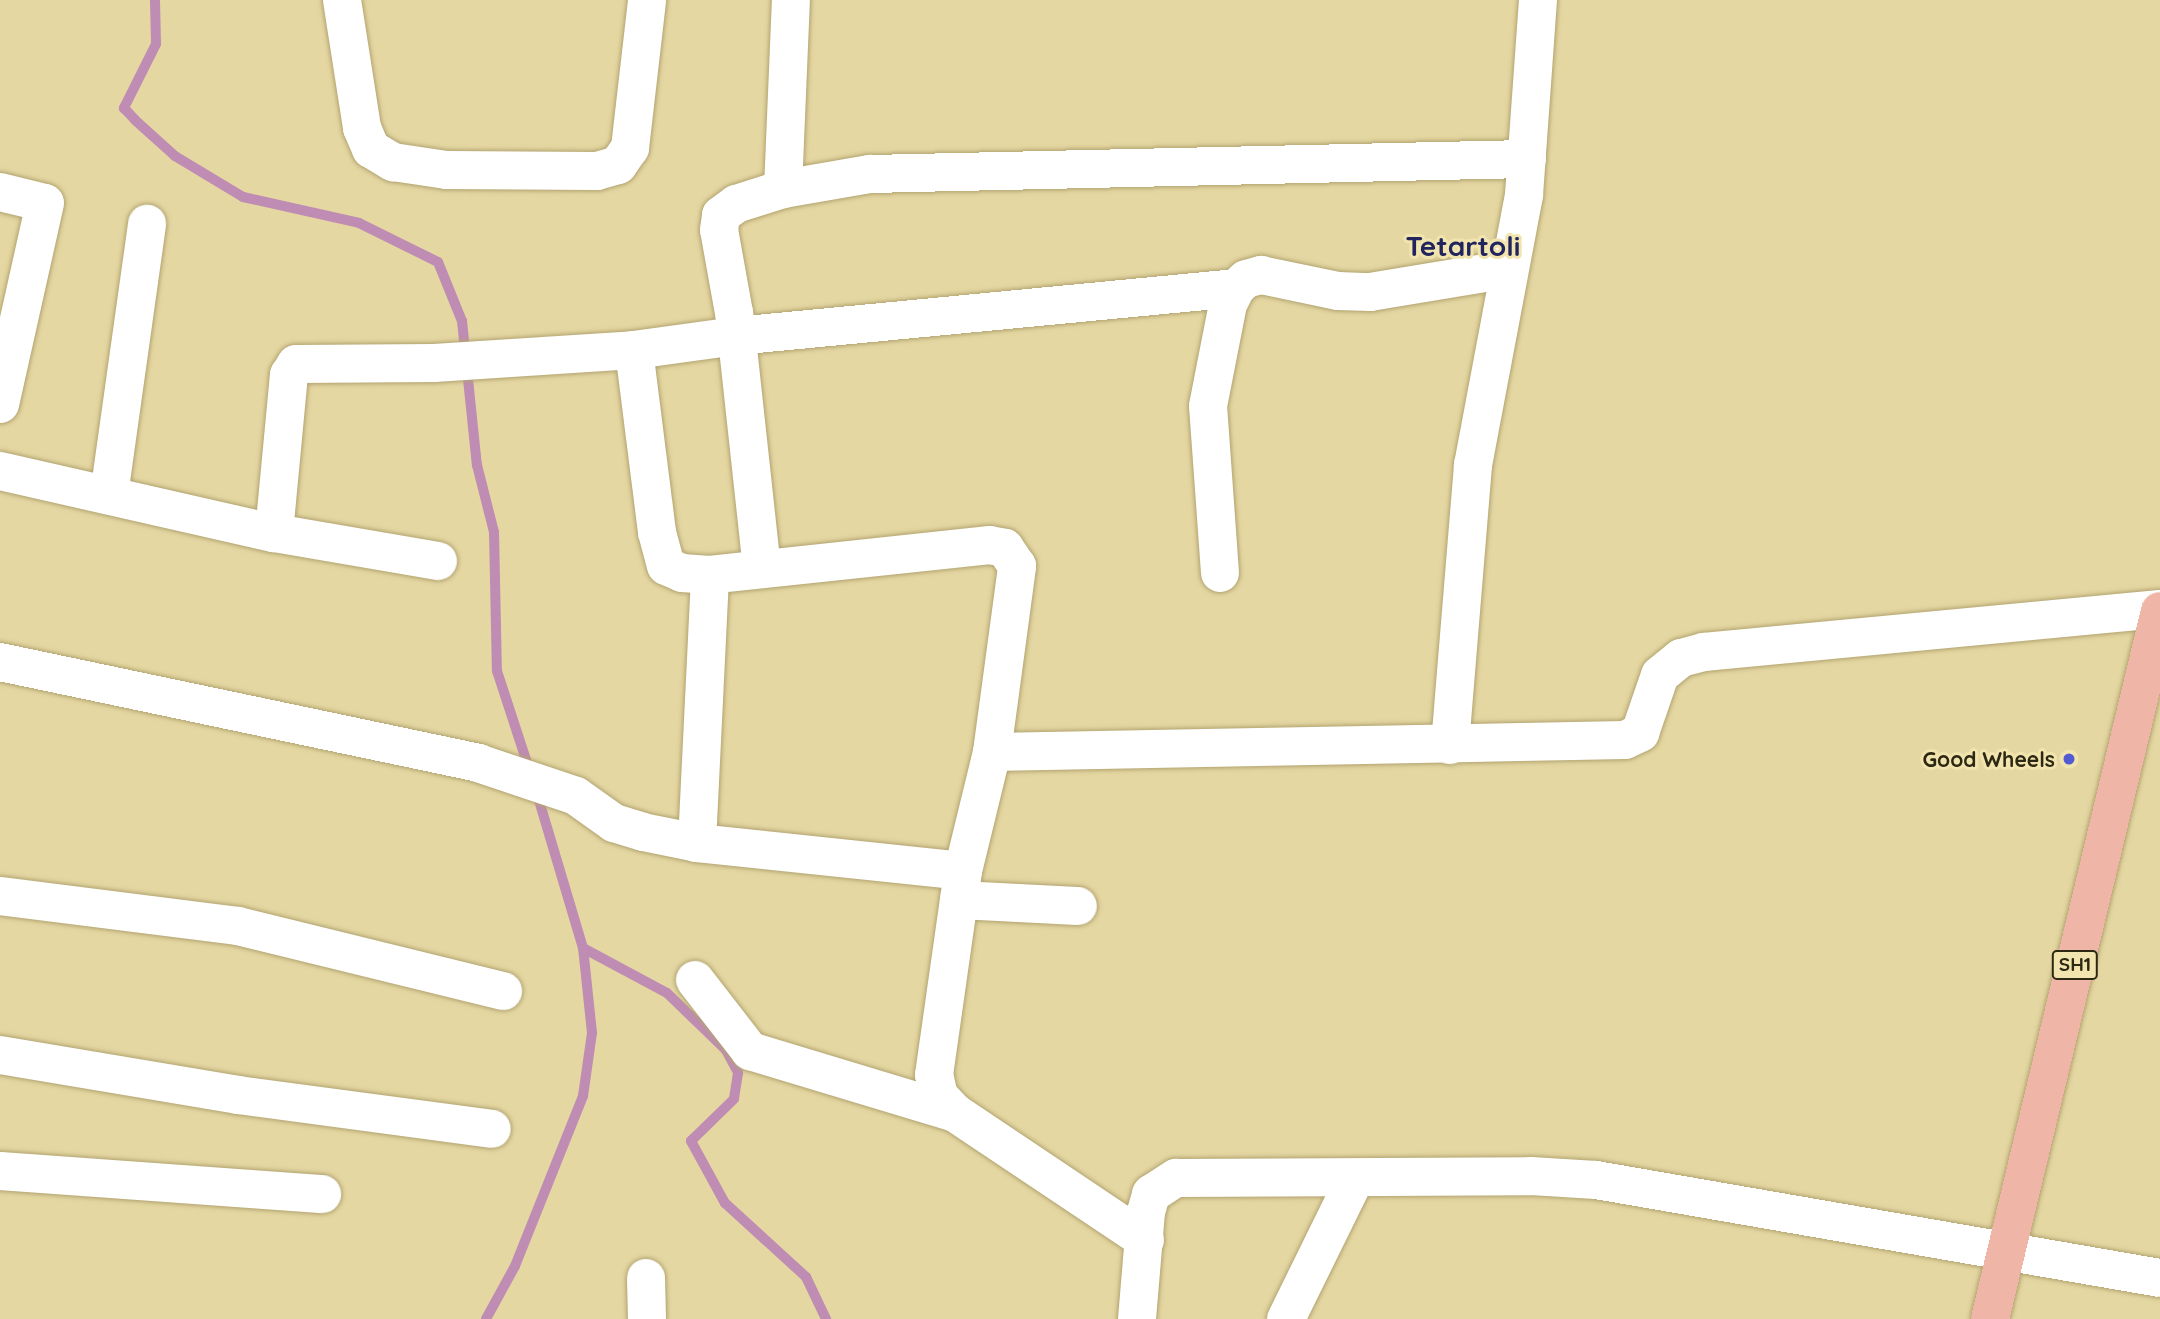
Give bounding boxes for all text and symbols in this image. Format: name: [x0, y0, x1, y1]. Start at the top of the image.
district label: Tetartoli: [1406, 229, 1520, 263]
place label: Good Wheels: [1922, 746, 2055, 772]
marker: Good Wheels: [2061, 751, 2077, 767]
road number: SH1: [2050, 950, 2100, 981]

